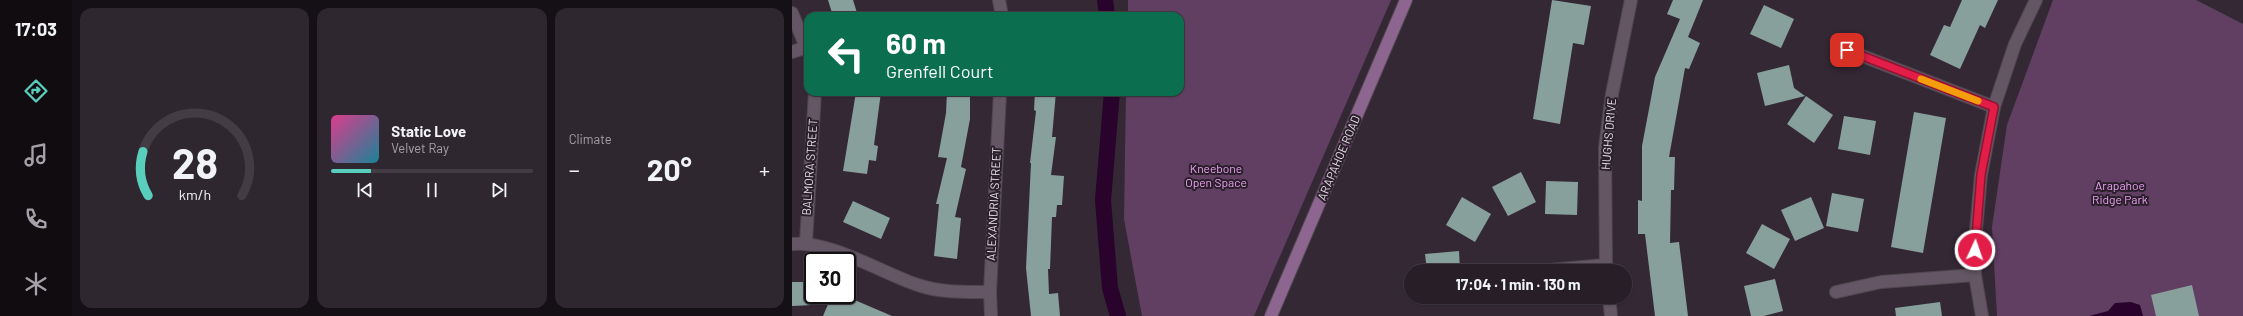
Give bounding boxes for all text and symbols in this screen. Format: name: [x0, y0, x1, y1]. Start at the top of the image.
text: 17:03: [15, 18, 57, 40]
text: 60 m: [886, 26, 946, 60]
icon: left: [820, 28, 872, 80]
pin: [1830, 33, 1864, 67]
icon: arrive: [1836, 39, 1858, 61]
text: Grenfell Court: [886, 60, 994, 82]
icon: directions: [22, 77, 50, 105]
street label: HUGHS DRIVE: [1598, 97, 1618, 170]
street label: ARAPAHOE ROAD: [1314, 113, 1362, 202]
street label: BALMORA STREET: [799, 118, 819, 216]
text: Static Love: [391, 122, 466, 140]
text: Climate: [569, 131, 612, 147]
text: 28: [172, 137, 218, 187]
text: Velvet Ray: [391, 140, 449, 156]
icon: music: [22, 141, 50, 169]
street label: ALEXANDRIA STREET: [983, 147, 1003, 261]
text: 20°: [647, 151, 692, 187]
text: −: [569, 156, 580, 182]
text: +: [759, 156, 770, 182]
park label: Kneebone Open Space: [1185, 161, 1247, 189]
park label: Arapahoe Ridge Park: [2092, 178, 2148, 206]
icon: previous: [354, 179, 376, 201]
icon: pause: [421, 179, 443, 201]
icon: next: [488, 179, 510, 201]
text: km/h: [178, 186, 211, 203]
icon: phone: [22, 205, 50, 233]
position arrow: [1954, 229, 1996, 271]
speed limit sign: 30: [804, 252, 856, 304]
icon: climate: [22, 270, 50, 298]
text: 17:04 · 1 min · 130 m: [1455, 275, 1581, 293]

